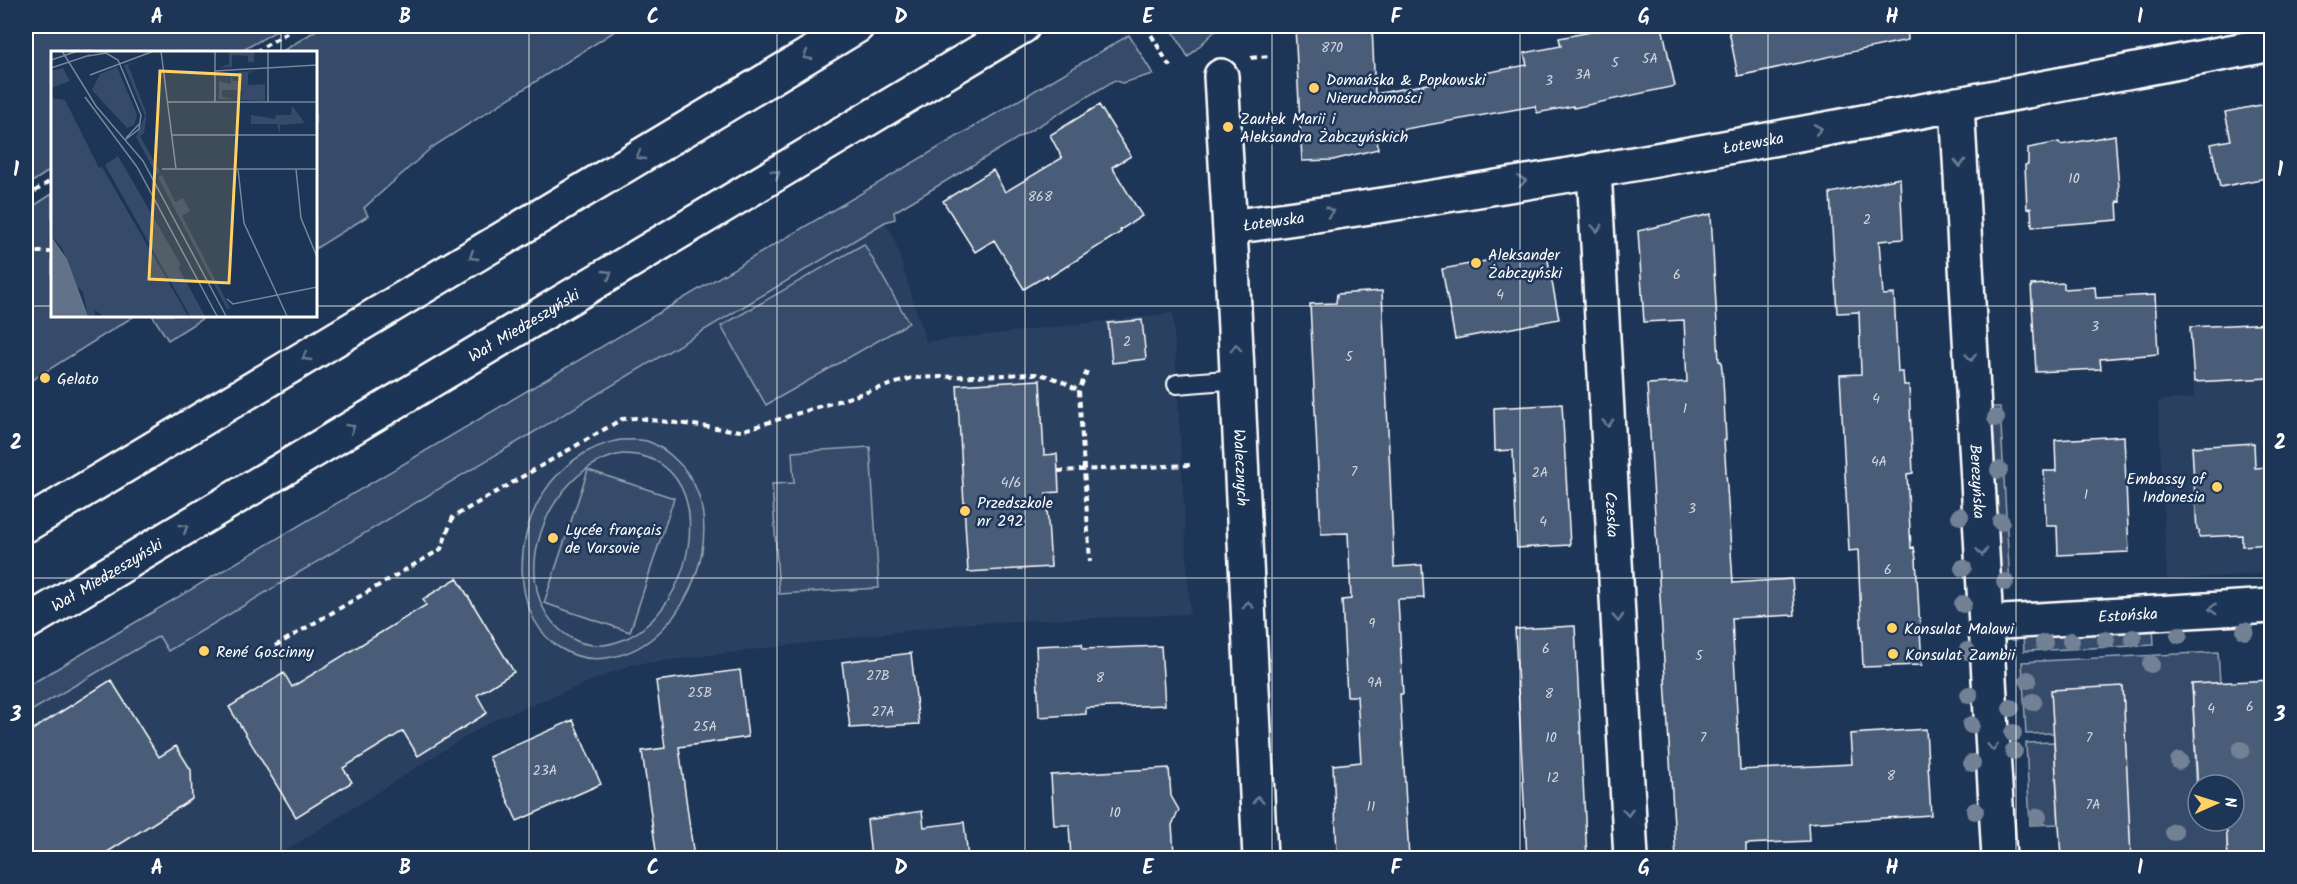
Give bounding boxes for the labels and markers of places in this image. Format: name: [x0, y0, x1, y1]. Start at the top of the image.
place label: Domańska & Popkowski Nieruchomości: [1326, 68, 1487, 111]
marker: Domańska & Popkowski Nieruchomości: [1307, 81, 1321, 95]
place label: Zaułek Marii i Aleksandra Żabczyńskich: [1240, 107, 1408, 150]
marker: Zaułek Marii i Aleksandra Żabczyńskich: [1221, 120, 1235, 134]
place label: Aleksander Żabczyński: [1488, 243, 1563, 286]
marker: Aleksander Żabczyński: [1469, 256, 1483, 270]
place label: Gelato: [57, 367, 99, 392]
marker: Gelato: [38, 371, 52, 385]
place label: Embassy of Indonesia: [2126, 467, 2207, 510]
marker: Embassy of Indonesia: [2210, 480, 2224, 494]
place label: Przedszkole nr 292: [977, 491, 1053, 534]
marker: Przedszkole nr 292: [958, 504, 972, 518]
place label: Lycée français de Varsovie: [565, 518, 662, 561]
marker: Lycée français de Varsovie: [546, 531, 560, 545]
place label: Konsulat Malawi: [1904, 617, 2015, 642]
marker: Konsulat Malawi: [1885, 621, 1899, 635]
place label: René Goscinny: [216, 640, 314, 665]
place label: Konsulat Zambii: [1905, 643, 2016, 668]
marker: René Goscinny: [197, 644, 211, 658]
marker: Konsulat Zambii: [1886, 647, 1900, 661]

